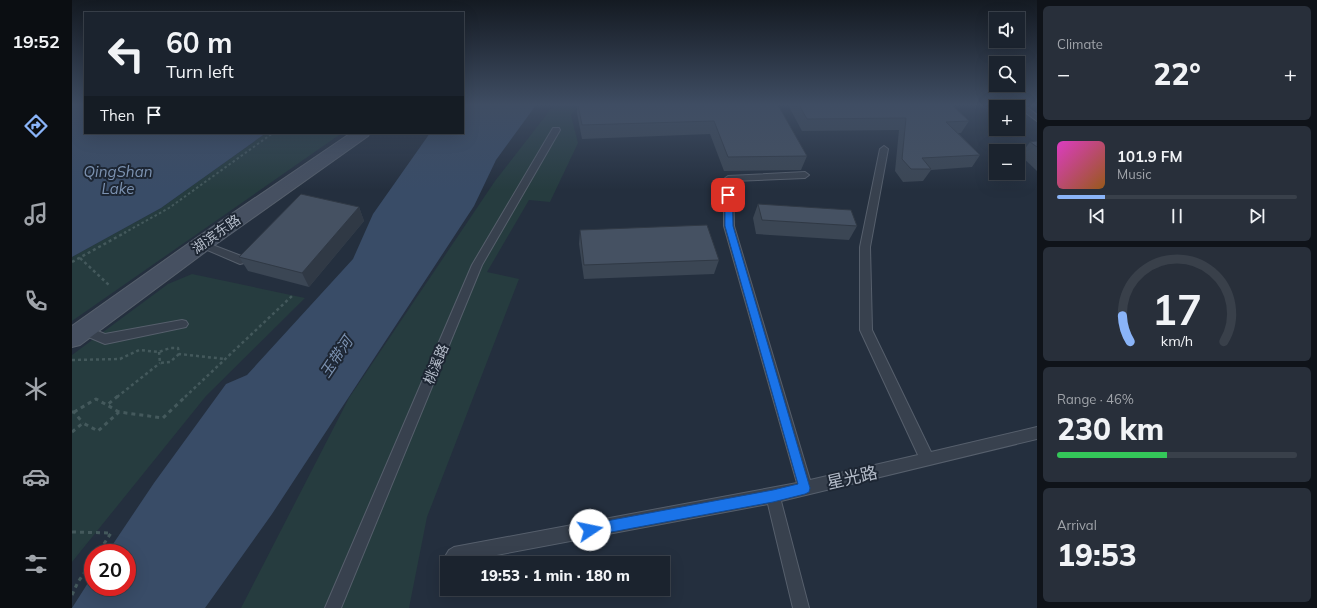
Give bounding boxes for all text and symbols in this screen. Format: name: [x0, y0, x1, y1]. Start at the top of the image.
map controls: [989, 12, 1025, 180]
button: sound: [989, 12, 1025, 48]
text: 60 m: [166, 25, 232, 60]
icon: left: [100, 28, 152, 80]
text: 19:52: [12, 30, 60, 53]
text: Climate: [1057, 36, 1103, 52]
text: 22°: [1153, 55, 1201, 93]
button: search: [989, 56, 1025, 92]
text: Turn left: [166, 60, 234, 83]
text: −: [1057, 60, 1070, 88]
text: +: [1284, 60, 1297, 88]
button: +: [989, 100, 1025, 136]
icon: arrive: [143, 104, 165, 126]
text: Then: [100, 106, 135, 125]
icon: directions: [22, 112, 50, 140]
button: −: [989, 144, 1025, 180]
text: 101.9 FM: [1117, 147, 1182, 166]
water label: QingShan Lake: [84, 162, 153, 198]
text: Music: [1117, 166, 1152, 182]
pin: [711, 178, 745, 212]
icon: arrive: [717, 184, 739, 206]
icon: music: [22, 200, 50, 228]
icon: previous: [1086, 205, 1108, 227]
icon: pause: [1166, 205, 1188, 227]
icon: next: [1246, 205, 1268, 227]
street label: 湖滨东路: [188, 211, 244, 257]
text: 17: [1152, 283, 1202, 335]
icon: phone: [22, 287, 50, 315]
water label: 玉带河: [316, 331, 358, 381]
text: km/h: [1161, 332, 1193, 350]
street label: 桃溪路: [420, 341, 452, 387]
icon: climate: [22, 375, 50, 403]
text: Range · 46%: [1057, 391, 1134, 407]
text: 230 km: [1057, 410, 1164, 448]
street label: 星光路: [825, 461, 879, 493]
icon: car: [22, 463, 50, 491]
position arrow: [569, 509, 611, 551]
text: Arrival: [1057, 517, 1097, 533]
text: 19:53: [1057, 536, 1137, 574]
speed limit sign: 20: [84, 544, 136, 596]
icon: filters: [22, 550, 50, 578]
text: 19:53 · 1 min · 180 m: [480, 566, 630, 585]

